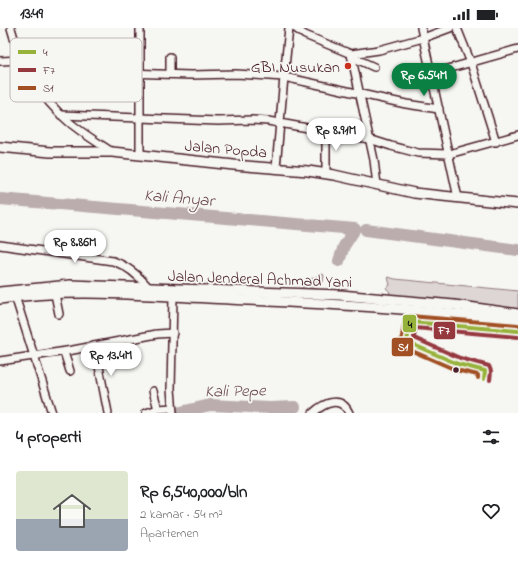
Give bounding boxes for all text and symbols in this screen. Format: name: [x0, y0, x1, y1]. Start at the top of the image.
text: 13:49: [20, 3, 43, 25]
legend: [10, 38, 142, 102]
text: 4: [43, 45, 48, 61]
place label: GBI Nusukan: [251, 56, 340, 80]
marker: GBI Nusukan: [343, 61, 353, 71]
text: F7: [42, 63, 55, 79]
pin: Rp 6.54M: [383, 63, 465, 97]
text: Rp 6.54M: [401, 66, 447, 85]
text: S1: [43, 81, 54, 97]
pin: Rp 8.91M: [295, 118, 377, 152]
text: Rp 8.91M: [316, 121, 356, 140]
street label: Jalan Popda: [184, 134, 268, 166]
water label: Kali Anyar: [143, 183, 218, 215]
pin: Rp 8.86M: [34, 230, 116, 264]
text: Rp 8.86M: [53, 233, 97, 252]
street label: Jalan Jenderal Achmad Yani: [167, 265, 353, 295]
line badge: 4: [402, 314, 417, 333]
text: 4: [407, 317, 413, 333]
line badge: F7: [433, 321, 456, 340]
text: F7: [437, 323, 450, 339]
line badge: S1: [391, 337, 414, 357]
text: S1: [398, 340, 409, 356]
pin: Rp 13.4M: [70, 343, 152, 377]
text: Rp 13.4M: [90, 346, 132, 365]
unlabelled marker: [451, 365, 461, 375]
water label: Kali Pepe: [204, 378, 267, 405]
text: 4 properti: [16, 425, 82, 450]
icon: filters: [480, 426, 502, 448]
text: Rp 6,540,000/bln: [140, 480, 247, 505]
icon: home: [48, 487, 96, 535]
icon: heart: [480, 500, 502, 522]
text: 2 kamar · 54 m²: [140, 505, 223, 524]
text: Apartemen: [140, 524, 199, 543]

